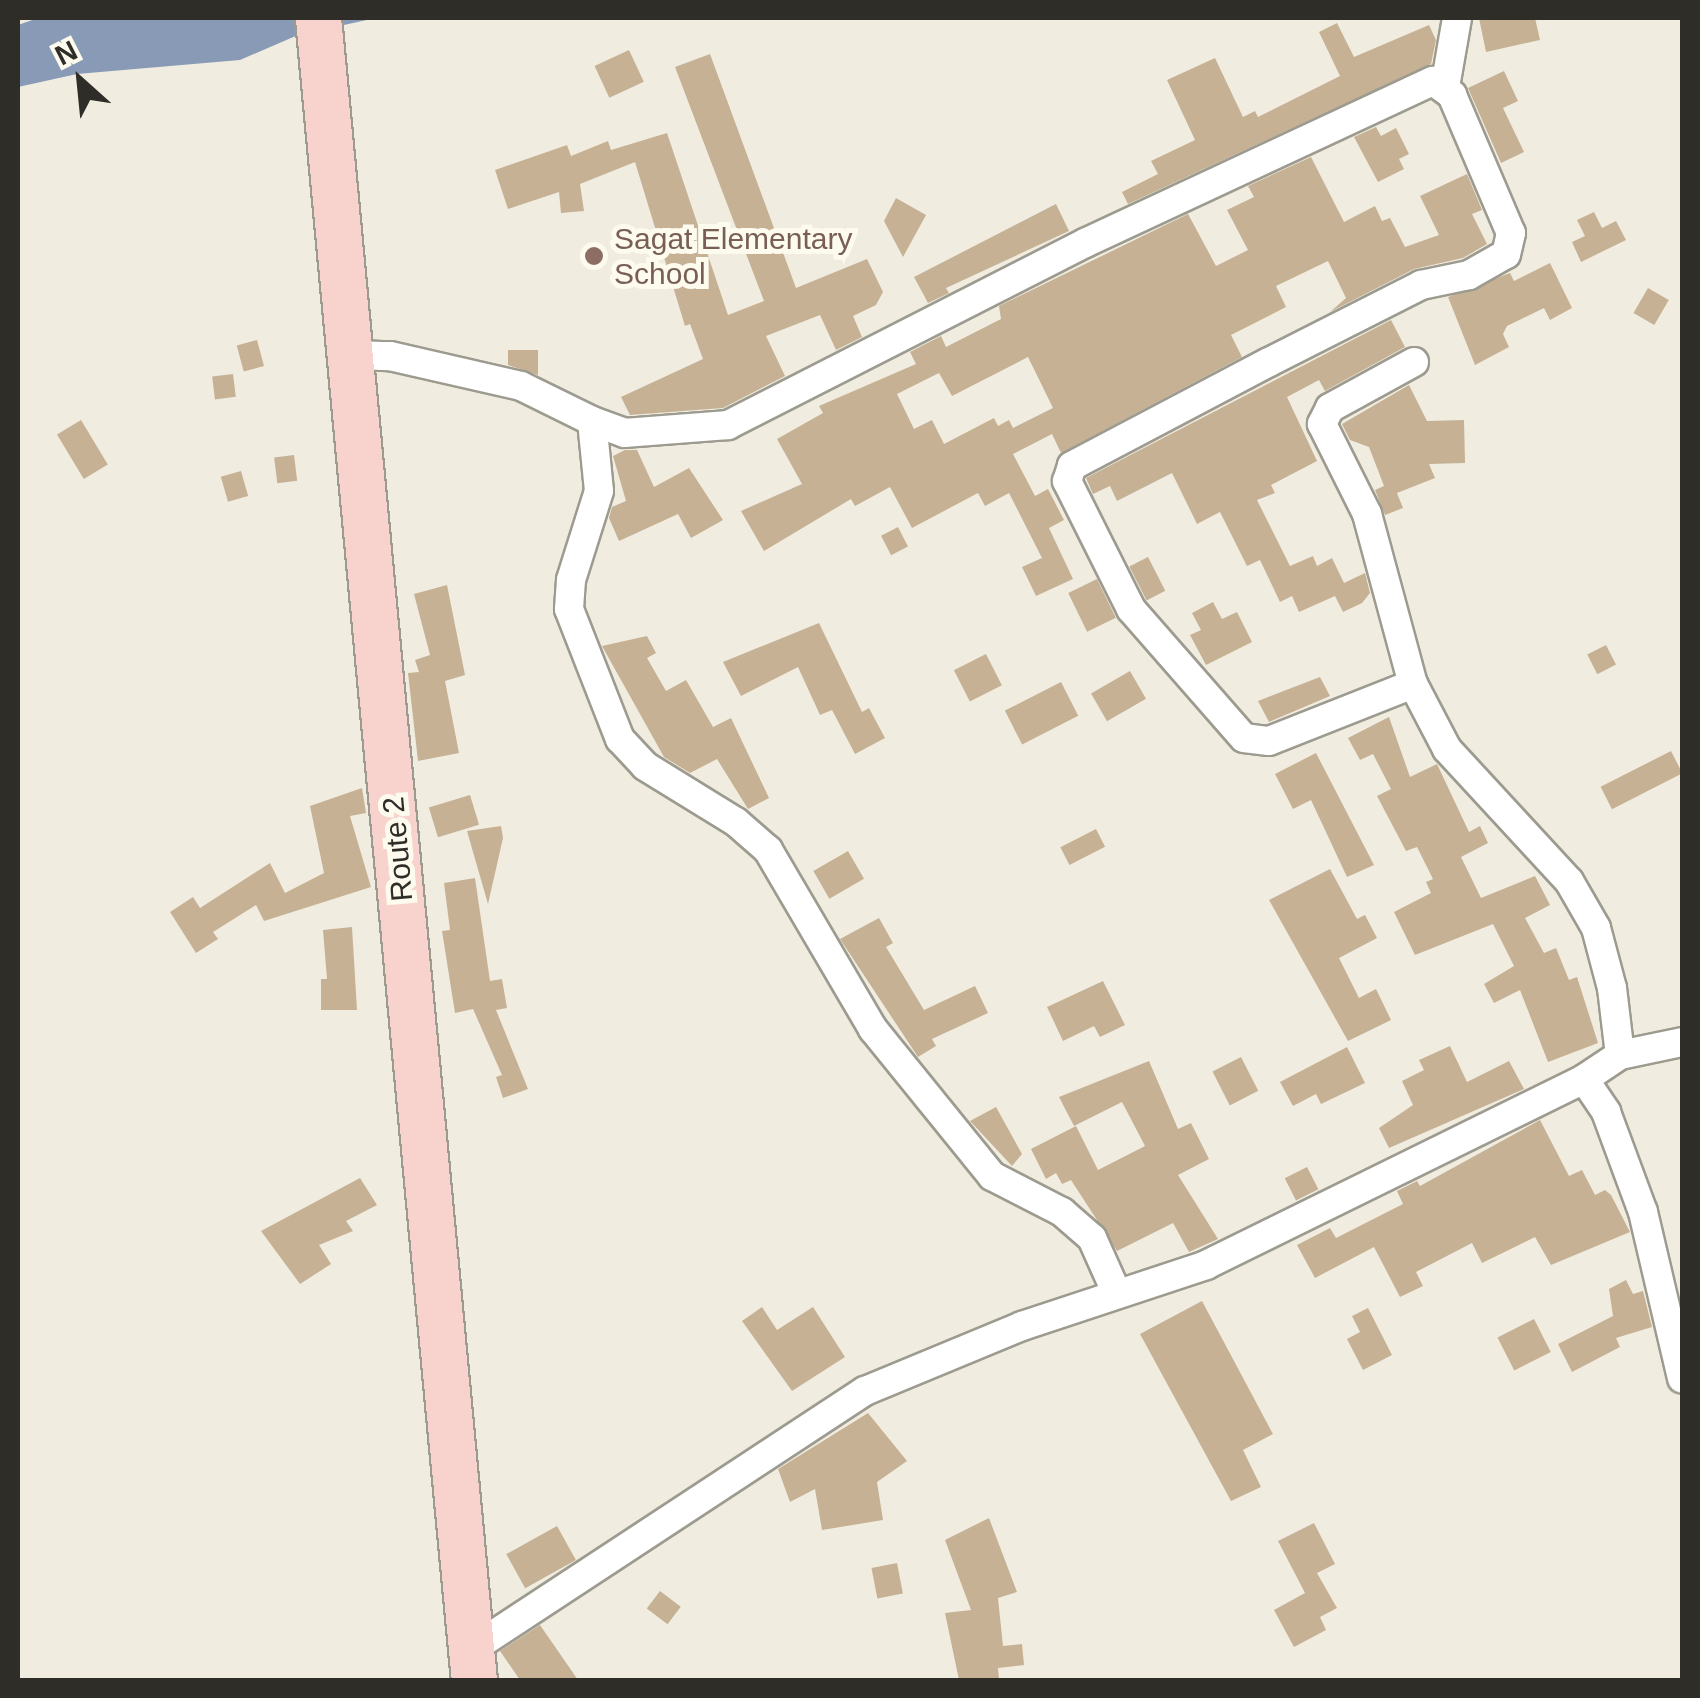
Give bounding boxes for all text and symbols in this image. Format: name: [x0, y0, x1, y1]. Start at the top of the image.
north arrow: [30, 30, 130, 130]
text: N: [50, 34, 82, 71]
place label: Sagat Elementary School: [614, 221, 852, 292]
marker: Sagat Elementary School: [583, 245, 605, 267]
street label: Route 2: [375, 795, 421, 903]

